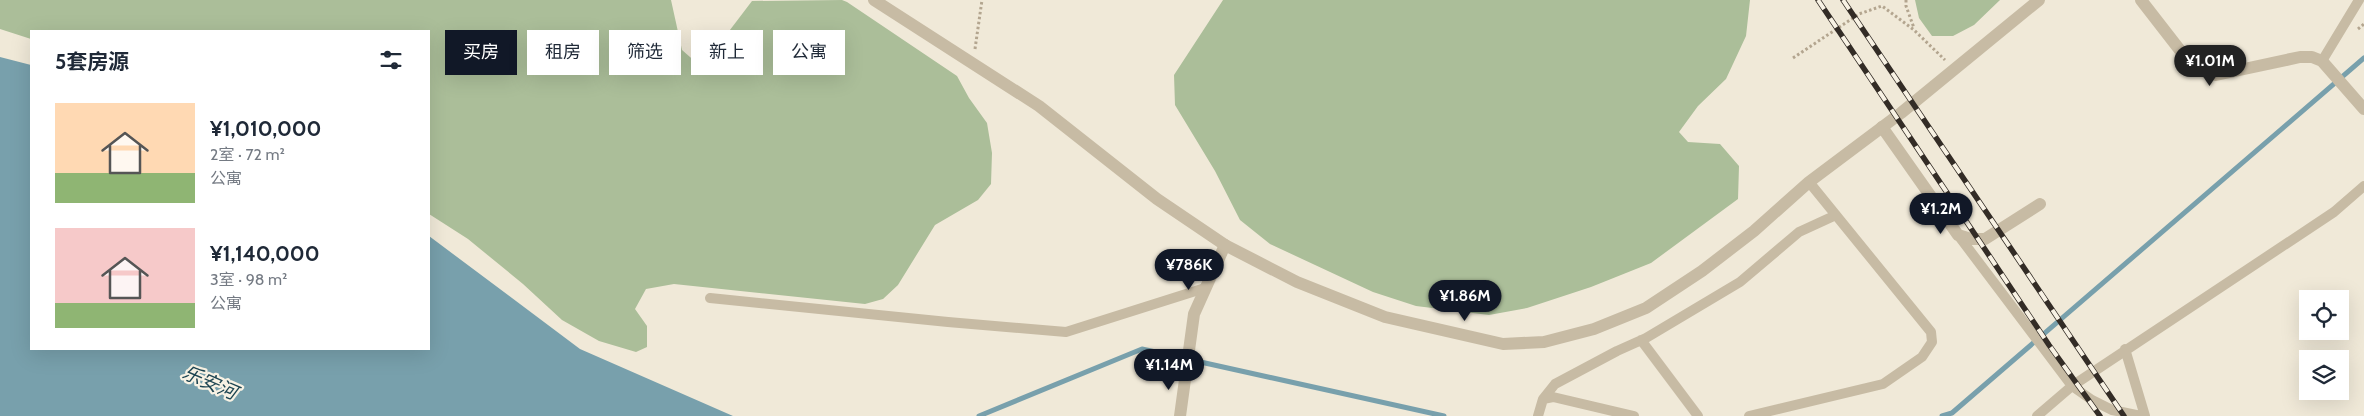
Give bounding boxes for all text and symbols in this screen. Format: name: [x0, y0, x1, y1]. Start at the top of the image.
chip: 买房: [445, 30, 517, 75]
chip: 租房: [527, 30, 599, 75]
chip: 筛选: [609, 30, 681, 75]
chip: 新上: [691, 30, 763, 75]
chip: 公寓: [773, 30, 845, 75]
pin: ¥1.01M: [2169, 44, 2251, 87]
icon: filters: [377, 46, 405, 74]
text: 5套房源: [55, 49, 129, 74]
text: ¥1.01M: [2185, 51, 2235, 70]
text: ¥1,010,000: [210, 116, 321, 141]
icon: home: [95, 123, 155, 183]
text: 2室 · 72 m²: [210, 145, 285, 164]
text: 公寓: [210, 169, 242, 188]
pin: ¥1.2M: [1906, 192, 1976, 235]
text: ¥1.2M: [1921, 199, 1961, 218]
text: ¥1,140,000: [210, 241, 319, 266]
icon: home: [95, 248, 155, 308]
pin: ¥786K: [1154, 248, 1224, 291]
text: ¥786K: [1166, 255, 1212, 274]
text: 3室 · 98 m²: [210, 270, 287, 289]
pin: ¥1.86M: [1424, 280, 1506, 322]
text: ¥1.86M: [1439, 286, 1491, 305]
map controls: [2299, 290, 2349, 400]
button: locate: [2299, 290, 2349, 340]
text: 公寓: [210, 294, 242, 313]
pin: ¥1.14M: [1128, 348, 1210, 391]
button: layers: [2299, 350, 2349, 400]
text: ¥1.14M: [1145, 355, 1193, 374]
water label: 乐安河: [179, 361, 244, 406]

